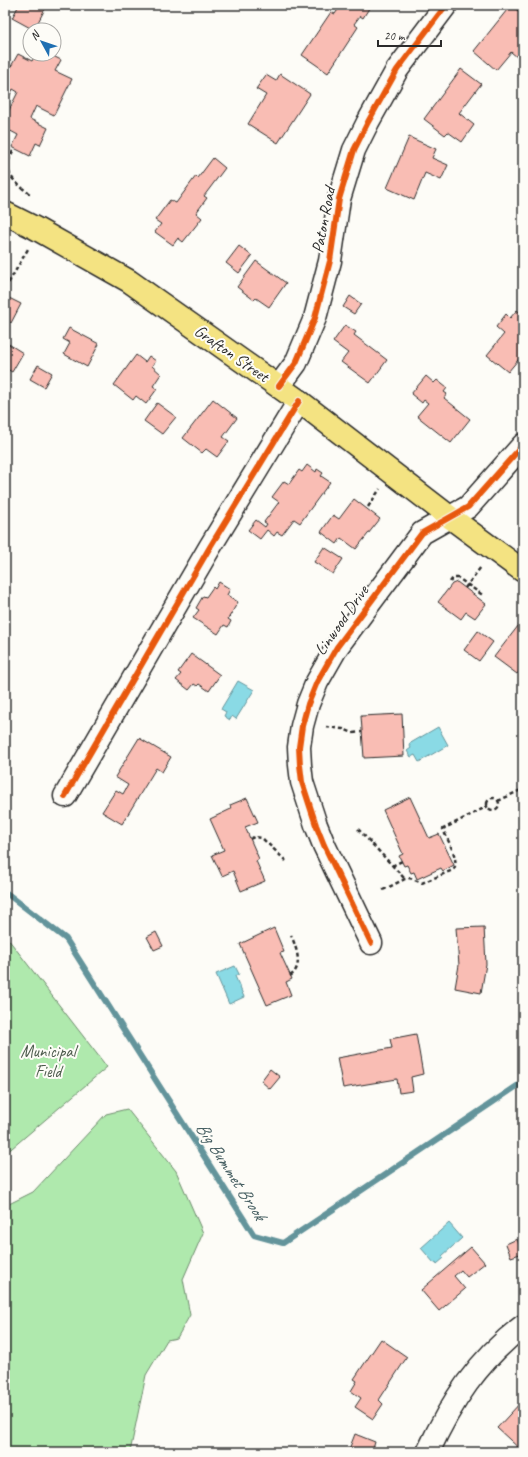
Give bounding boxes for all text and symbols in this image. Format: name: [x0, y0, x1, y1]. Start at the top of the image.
north arrow: [22, 22, 62, 62]
scale bar: [378, 22, 441, 48]
text: N: [27, 27, 43, 43]
text: 20 m: [384, 28, 406, 44]
street label: Paton Road: [307, 183, 341, 255]
street label: Grafton Street: [190, 320, 275, 388]
street label: Linwood Drive: [310, 580, 374, 659]
park label: Municipal Field: [20, 1041, 79, 1082]
water label: Big Bummet Brook: [191, 1118, 273, 1227]

